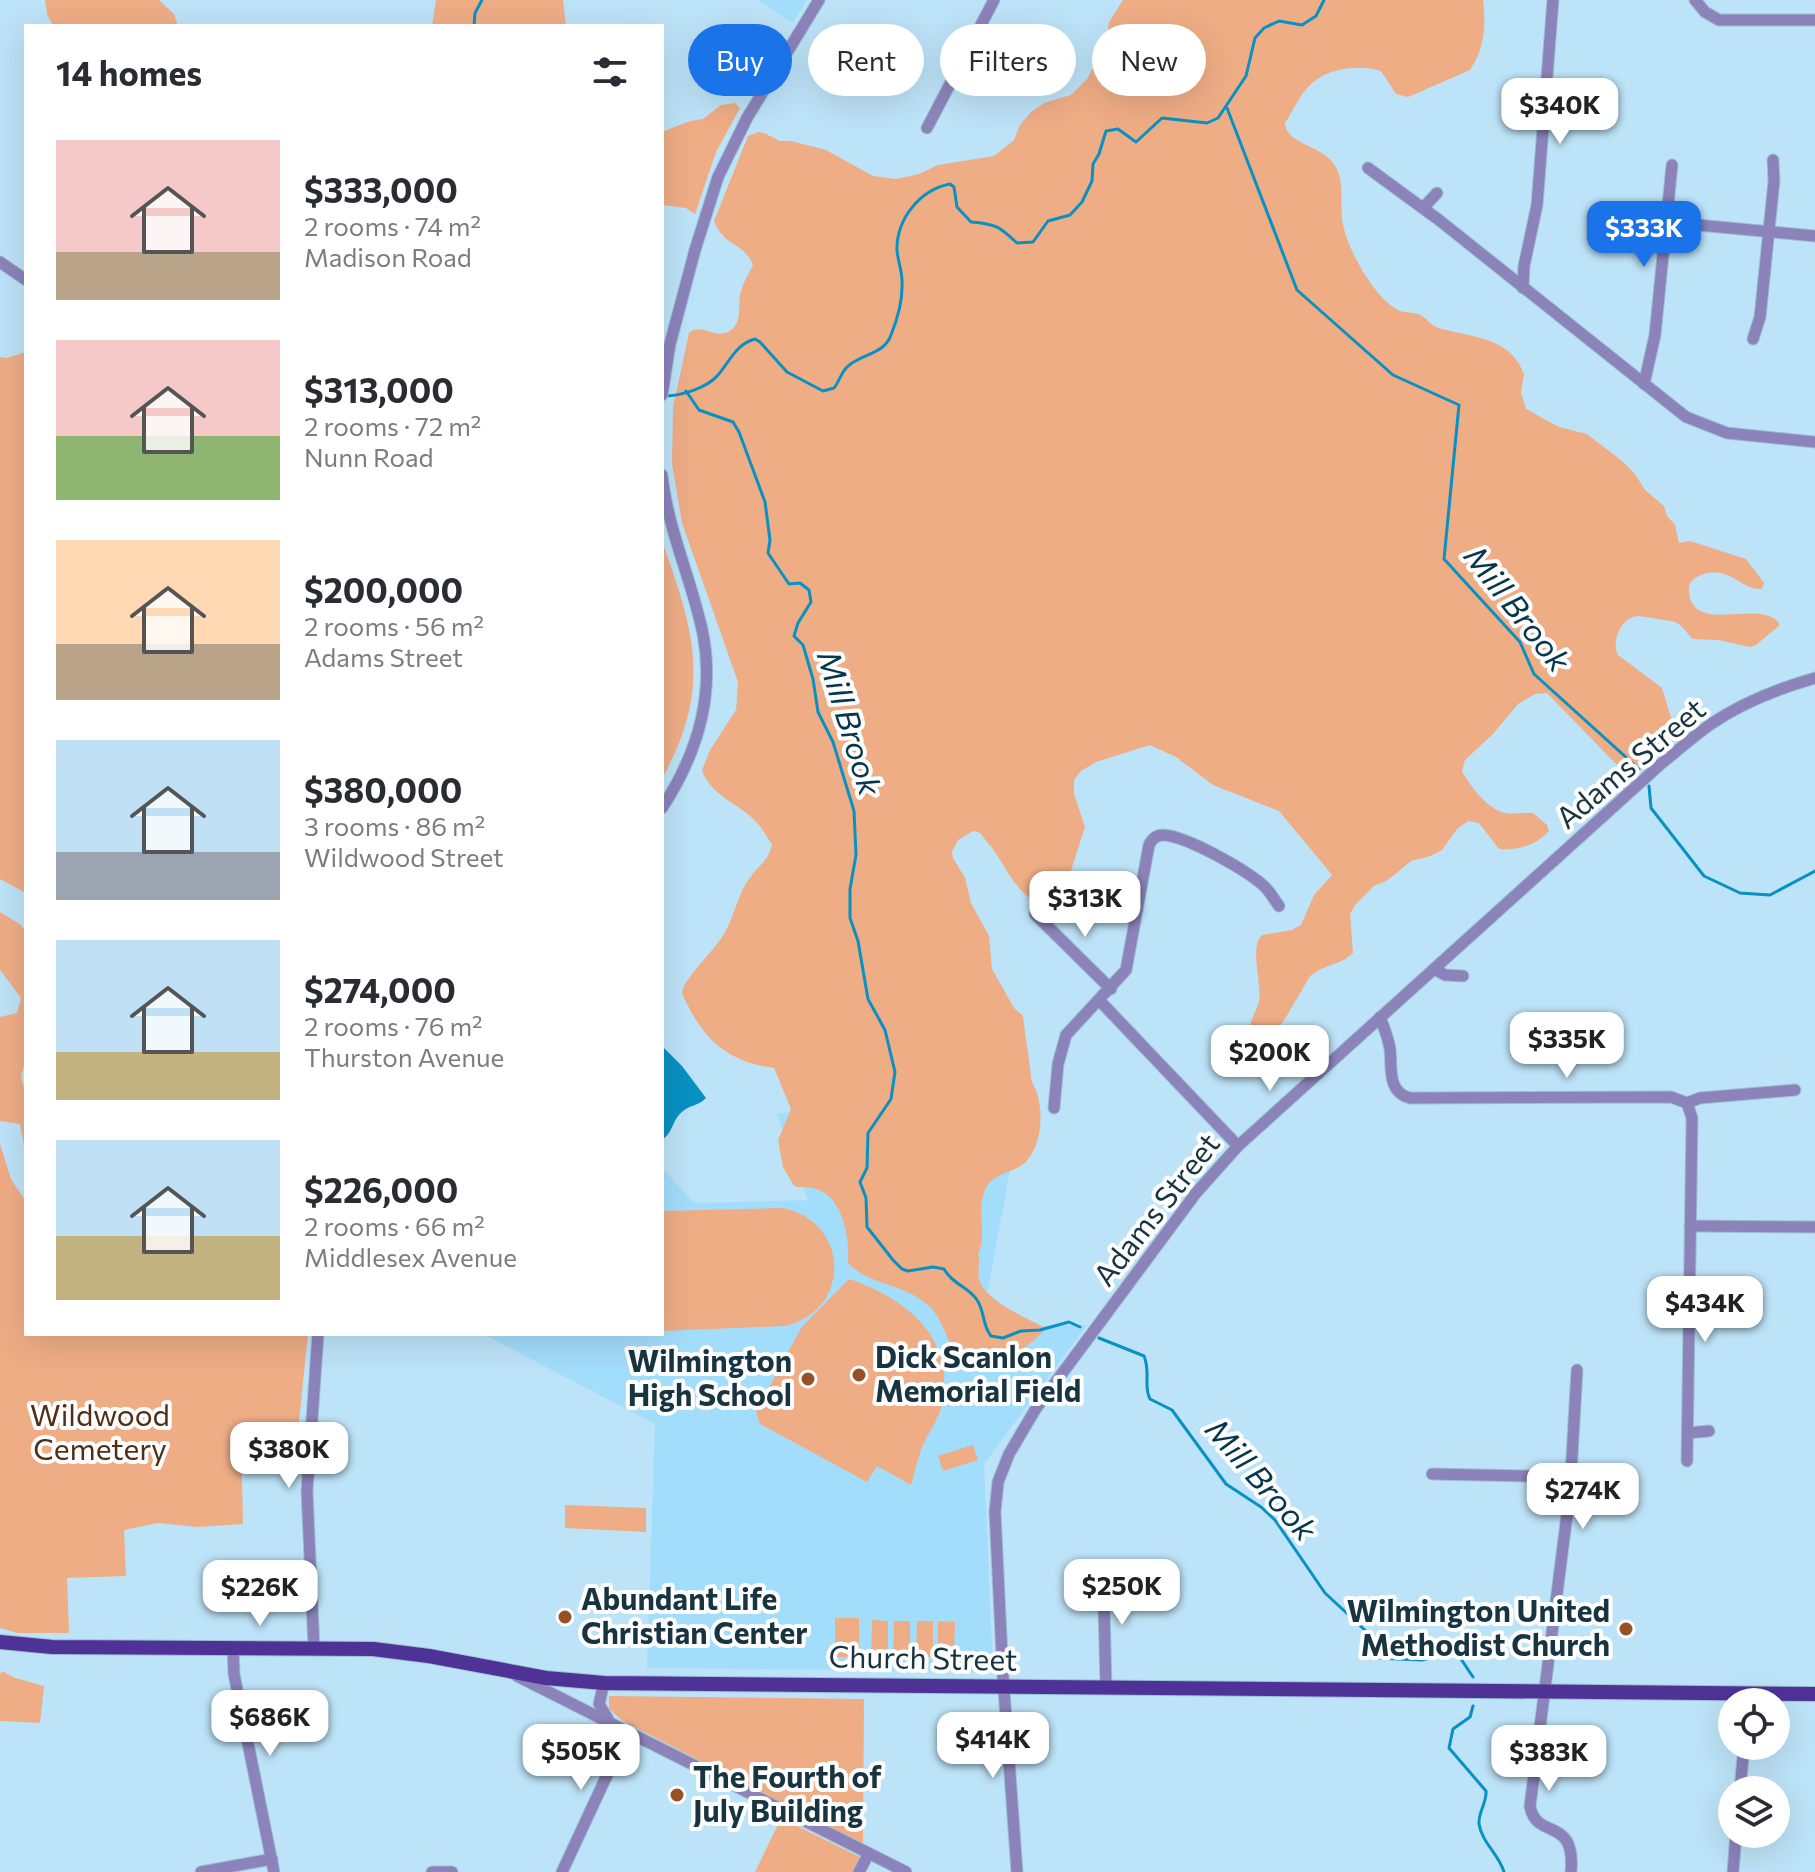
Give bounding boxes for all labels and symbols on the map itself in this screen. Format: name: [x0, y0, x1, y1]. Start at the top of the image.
pin: $340K: [1504, 78, 1616, 146]
pin: $333K: [1588, 201, 1700, 269]
water label: Mill Brook: [1457, 536, 1581, 680]
water label: Mill Brook: [810, 645, 892, 800]
street label: Adams Street: [1547, 689, 1712, 835]
pin: $313K: [1029, 871, 1141, 939]
pin: $335K: [1511, 1012, 1623, 1080]
pin: $200K: [1214, 1025, 1326, 1093]
street label: Adams Street: [1084, 1125, 1226, 1292]
pin: $434K: [1649, 1276, 1761, 1344]
place label: Dick Scanlon Memorial Field: [875, 1337, 1081, 1408]
place label: Wilmington High School: [628, 1341, 792, 1412]
marker: Dick Scanlon Memorial Field: [850, 1366, 868, 1384]
marker: Wilmington High School: [799, 1370, 817, 1388]
park label: Wildwood Cemetery: [30, 1395, 170, 1466]
water label: Mill Brook: [1198, 1409, 1327, 1549]
pin: $380K: [233, 1422, 345, 1490]
pin: $274K: [1527, 1463, 1639, 1531]
pin: $250K: [1066, 1559, 1178, 1627]
pin: $226K: [204, 1560, 316, 1628]
place label: Abundant Life Christian Center: [581, 1579, 808, 1650]
place label: Wilmington United Methodist Church: [1347, 1591, 1610, 1662]
marker: Abundant Life Christian Center: [556, 1608, 574, 1626]
marker: Wilmington United Methodist Church: [1617, 1620, 1635, 1638]
street label: Church Street: [828, 1636, 1018, 1677]
pin: $686K: [214, 1690, 326, 1758]
pin: $414K: [937, 1712, 1049, 1780]
pin: $505K: [525, 1724, 637, 1792]
pin: $383K: [1493, 1725, 1605, 1793]
place label: The Fourth of July Building: [693, 1757, 882, 1828]
marker: The Fourth of July Building: [668, 1786, 686, 1804]

